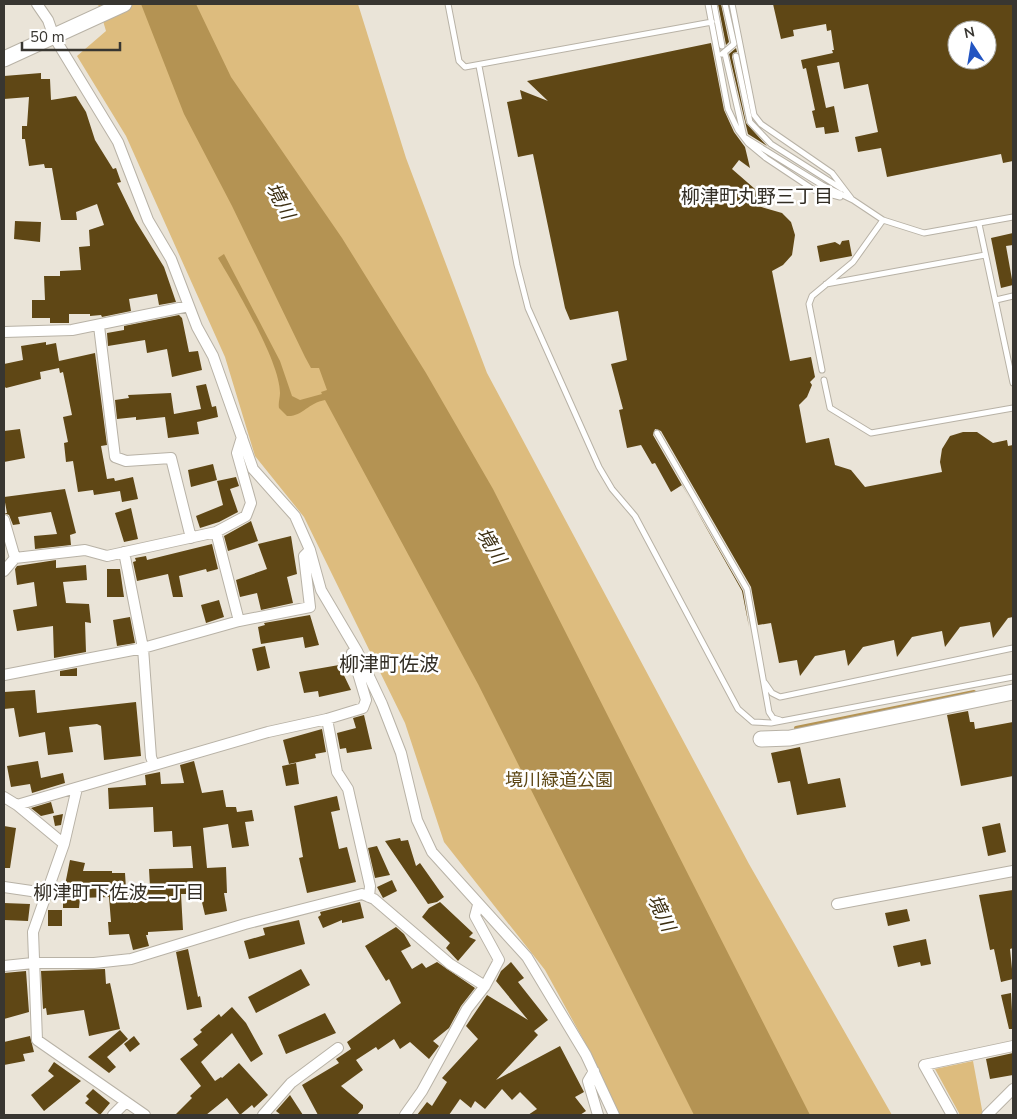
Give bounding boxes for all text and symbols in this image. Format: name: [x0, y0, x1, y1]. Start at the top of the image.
scale bar: [22, 20, 120, 52]
north arrow: [947, 20, 997, 70]
text: N: [962, 22, 977, 43]
text: 50 m: [30, 27, 65, 47]
water label: 境川: [260, 178, 301, 226]
district label: 柳津町丸野三丁目: [681, 184, 833, 210]
water label: 境川: [470, 523, 513, 571]
district label: 柳津町佐波: [339, 651, 439, 678]
park label: 境川緑道公園: [505, 768, 613, 792]
district label: 柳津町下佐波二丁目: [33, 880, 205, 906]
water label: 境川: [641, 890, 682, 938]

